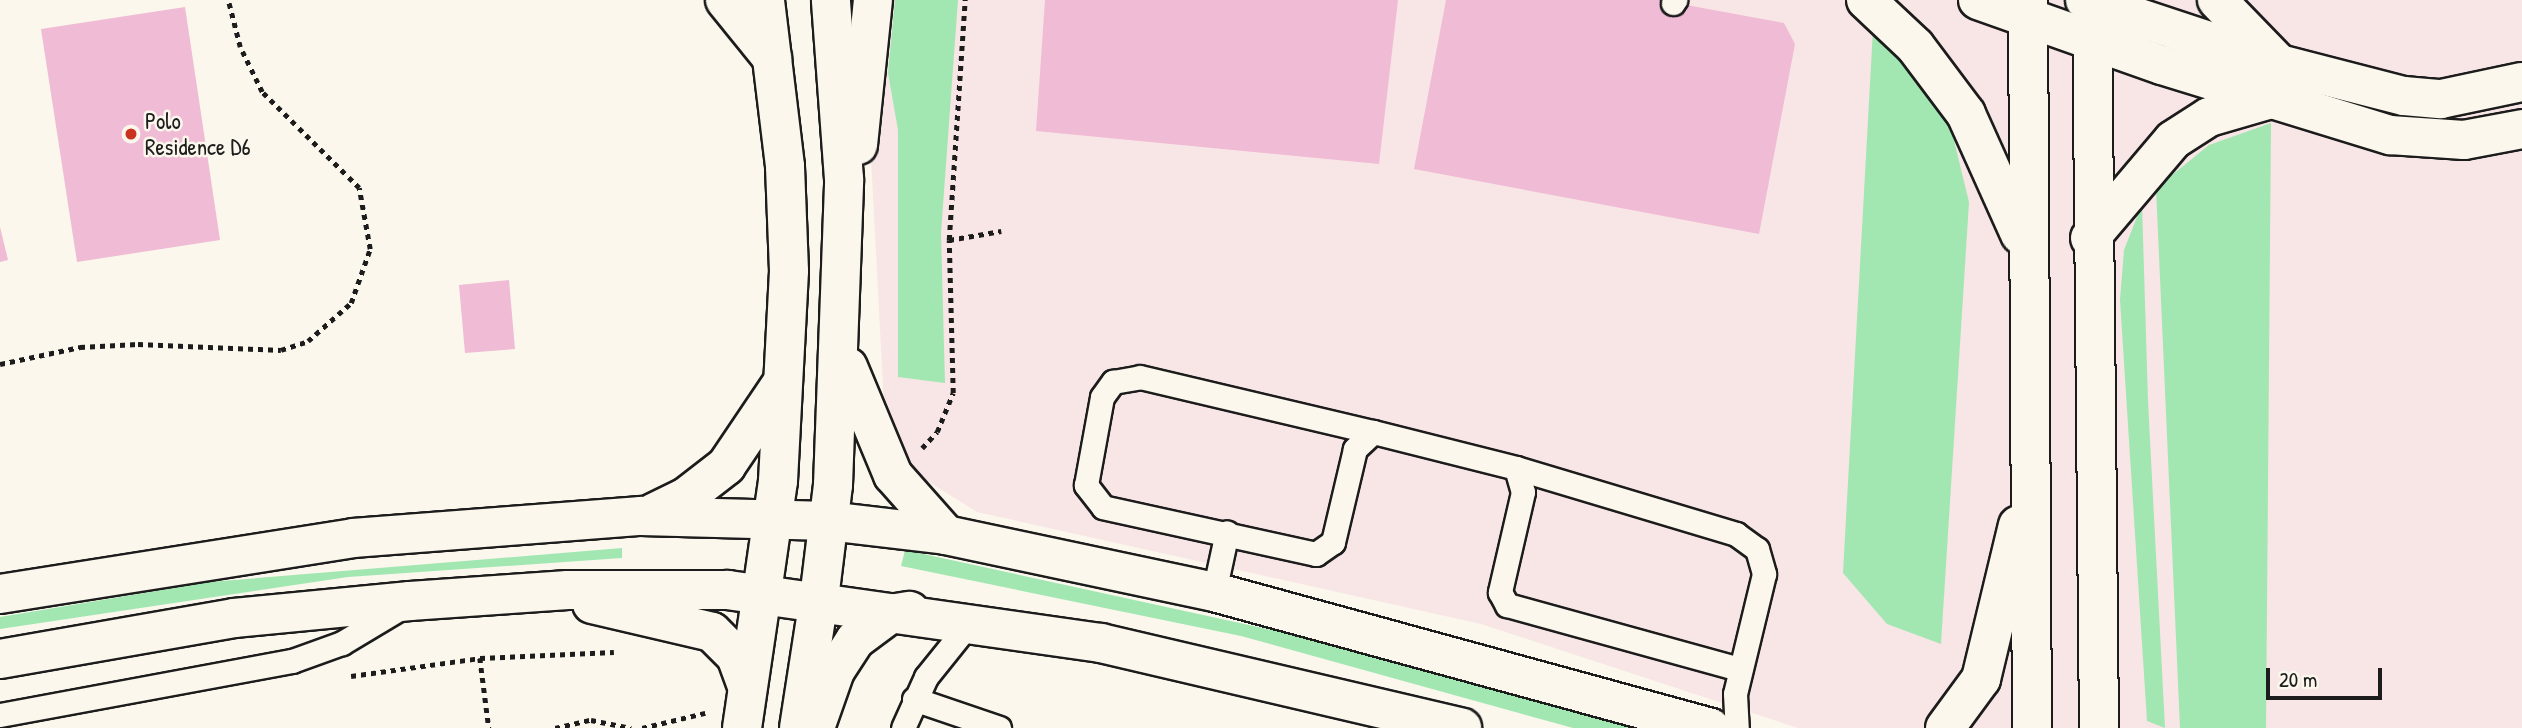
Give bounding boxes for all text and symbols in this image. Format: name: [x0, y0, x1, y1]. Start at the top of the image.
place label: Polo Residence D6: [145, 107, 251, 161]
marker: Polo Residence D6: [123, 126, 139, 142]
scale bar: [2270, 654, 2386, 698]
text: 20 m: [2279, 665, 2317, 694]

